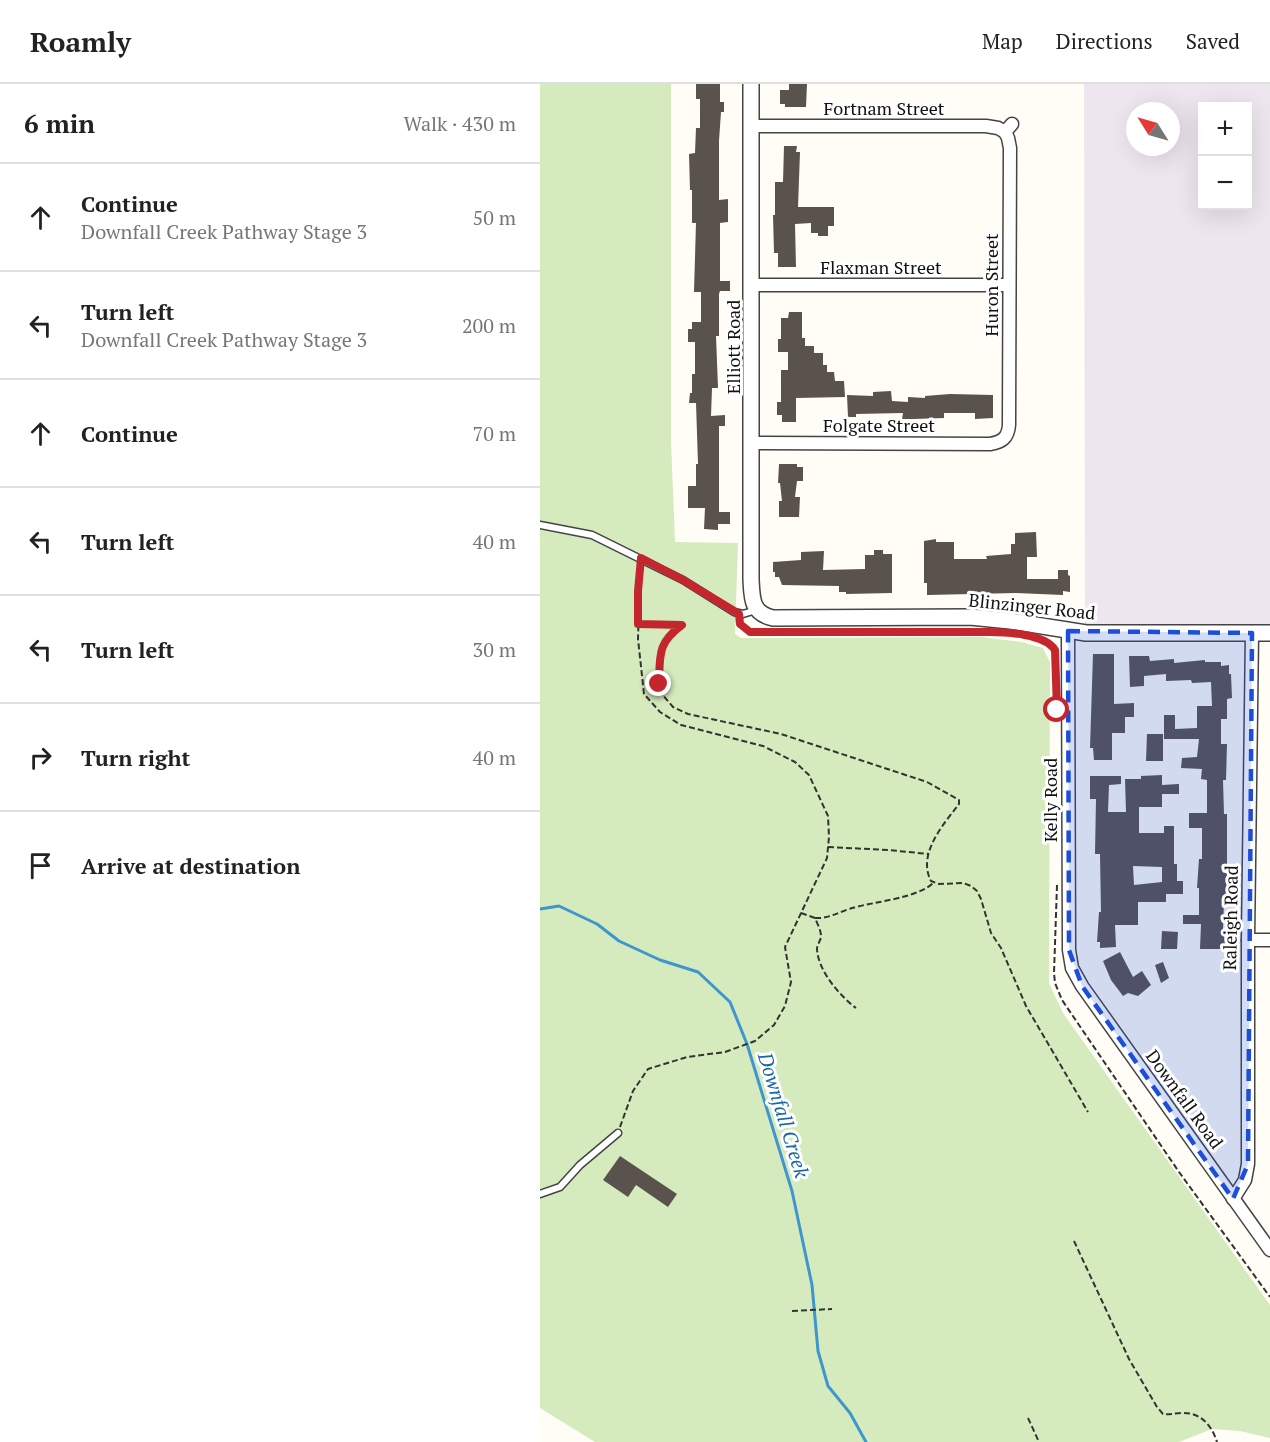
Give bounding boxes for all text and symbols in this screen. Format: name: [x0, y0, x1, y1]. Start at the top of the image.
text: Roamly: [30, 23, 131, 60]
text: Map: [982, 27, 1023, 55]
text: Directions: [1056, 27, 1153, 55]
text: Saved: [1186, 27, 1240, 55]
street label: Fortnam Street: [823, 96, 945, 120]
north arrow: [1126, 102, 1180, 156]
map controls: [1198, 102, 1252, 210]
button: +: [1198, 102, 1252, 156]
text: 6 min: [24, 106, 95, 140]
text: Walk · 430 m: [404, 110, 516, 137]
button: −: [1198, 156, 1252, 210]
text: Continue: [81, 189, 178, 218]
icon: ahead: [24, 201, 57, 234]
text: 50 m: [473, 204, 516, 231]
text: Downfall Creek Pathway Stage 3: [81, 218, 367, 245]
street label: Huron Street: [979, 233, 1003, 337]
street label: Flaxman Street: [820, 255, 942, 279]
text: Turn left: [81, 297, 174, 326]
street label: Elliott Road: [721, 300, 745, 394]
icon: left: [24, 309, 57, 342]
text: 200 m: [462, 312, 516, 339]
text: Downfall Creek Pathway Stage 3: [81, 326, 367, 353]
street label: Folgate Street: [823, 413, 935, 437]
icon: ahead: [24, 417, 57, 450]
text: Continue: [81, 419, 178, 448]
text: 70 m: [473, 420, 516, 447]
icon: left: [24, 525, 57, 558]
text: Turn left: [81, 527, 174, 556]
text: 40 m: [473, 528, 516, 555]
street label: Blinzinger Road: [967, 587, 1097, 625]
icon: left: [24, 633, 57, 666]
text: Turn left: [81, 635, 174, 664]
text: 30 m: [473, 636, 516, 663]
route end: [645, 670, 671, 696]
route start: [1043, 696, 1069, 722]
icon: right: [24, 741, 57, 774]
text: Turn right: [81, 743, 190, 772]
text: 40 m: [473, 744, 516, 771]
street label: Kelly Road: [1038, 758, 1062, 842]
icon: arrive: [24, 849, 57, 882]
text: Arrive at destination: [81, 851, 300, 880]
street label: Raleigh Road: [1217, 865, 1243, 971]
street label: Downfall Road: [1141, 1045, 1229, 1153]
water label: Downfall Creek: [752, 1048, 816, 1181]

